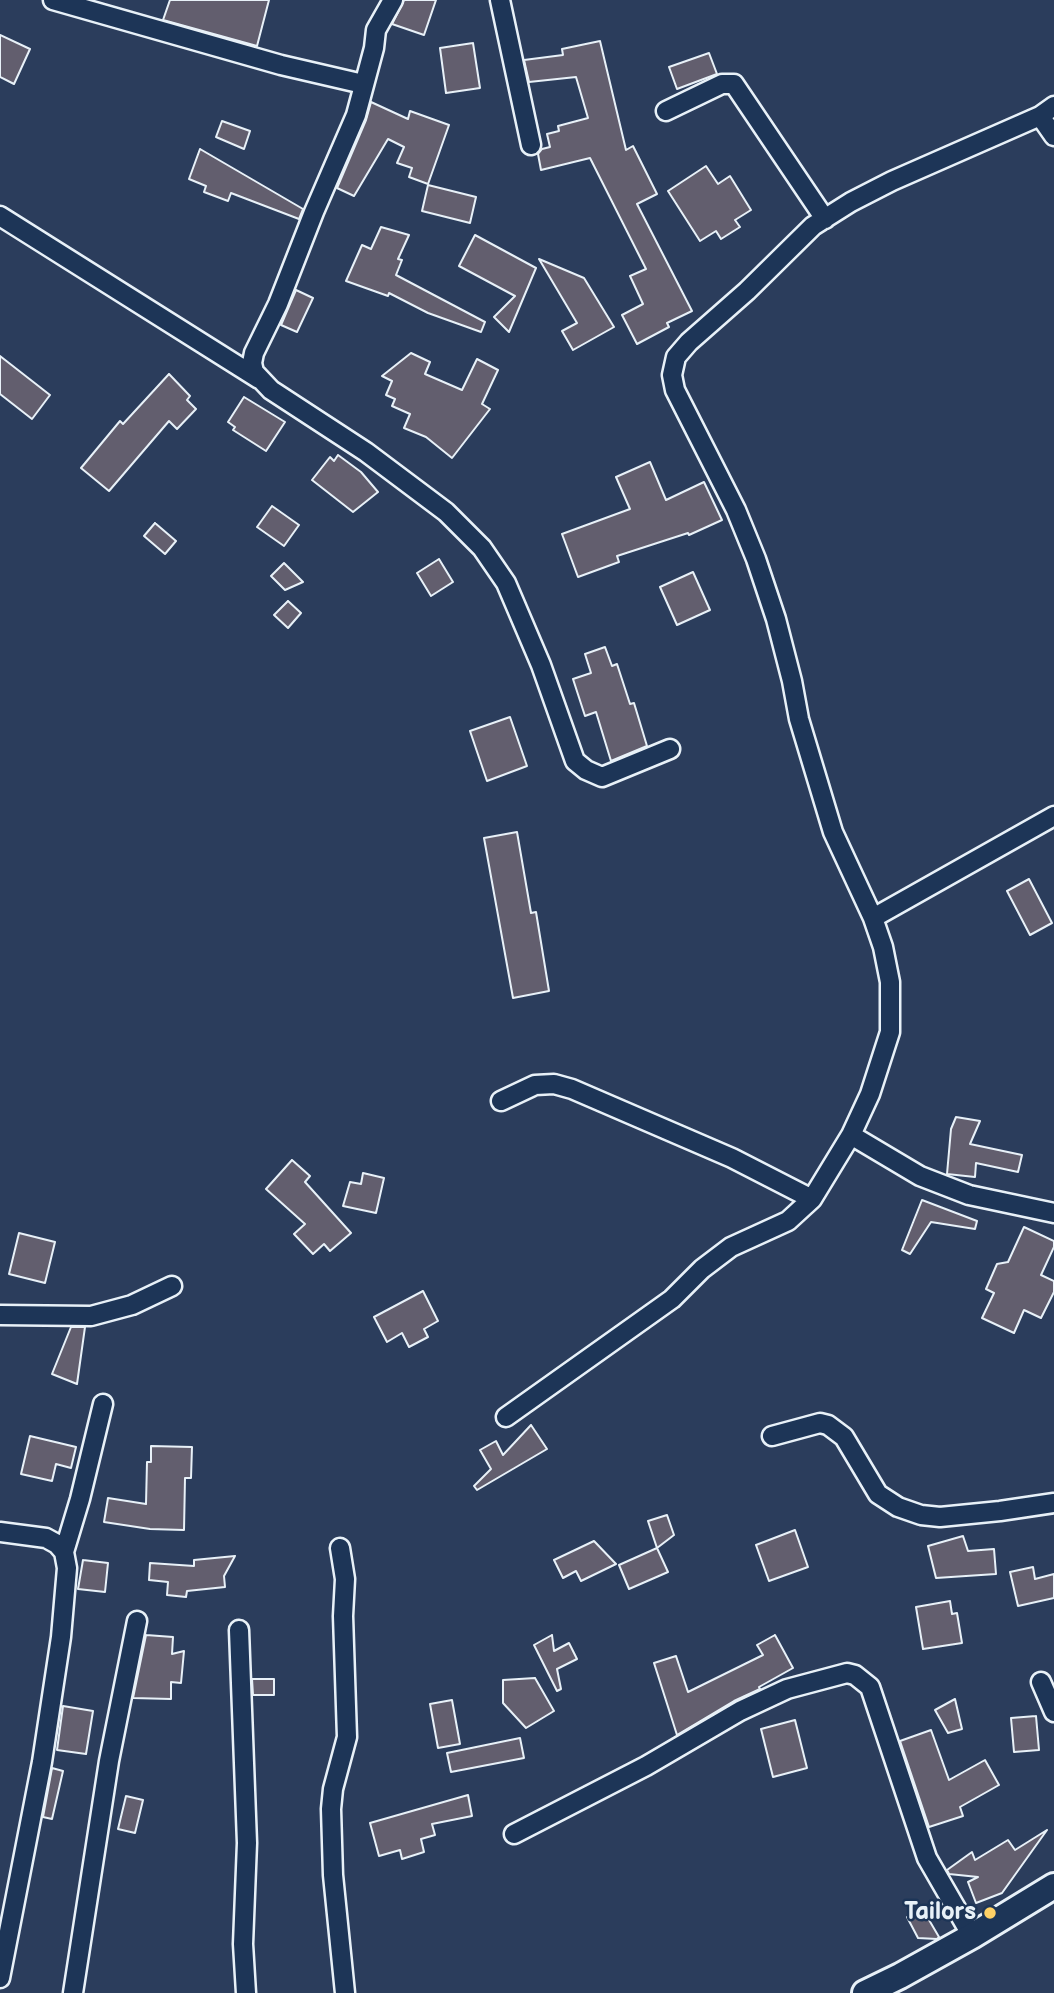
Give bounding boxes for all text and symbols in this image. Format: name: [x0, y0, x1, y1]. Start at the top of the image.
place label: Tailors: [904, 1899, 976, 1927]
marker: Tailors: [982, 1905, 998, 1921]

